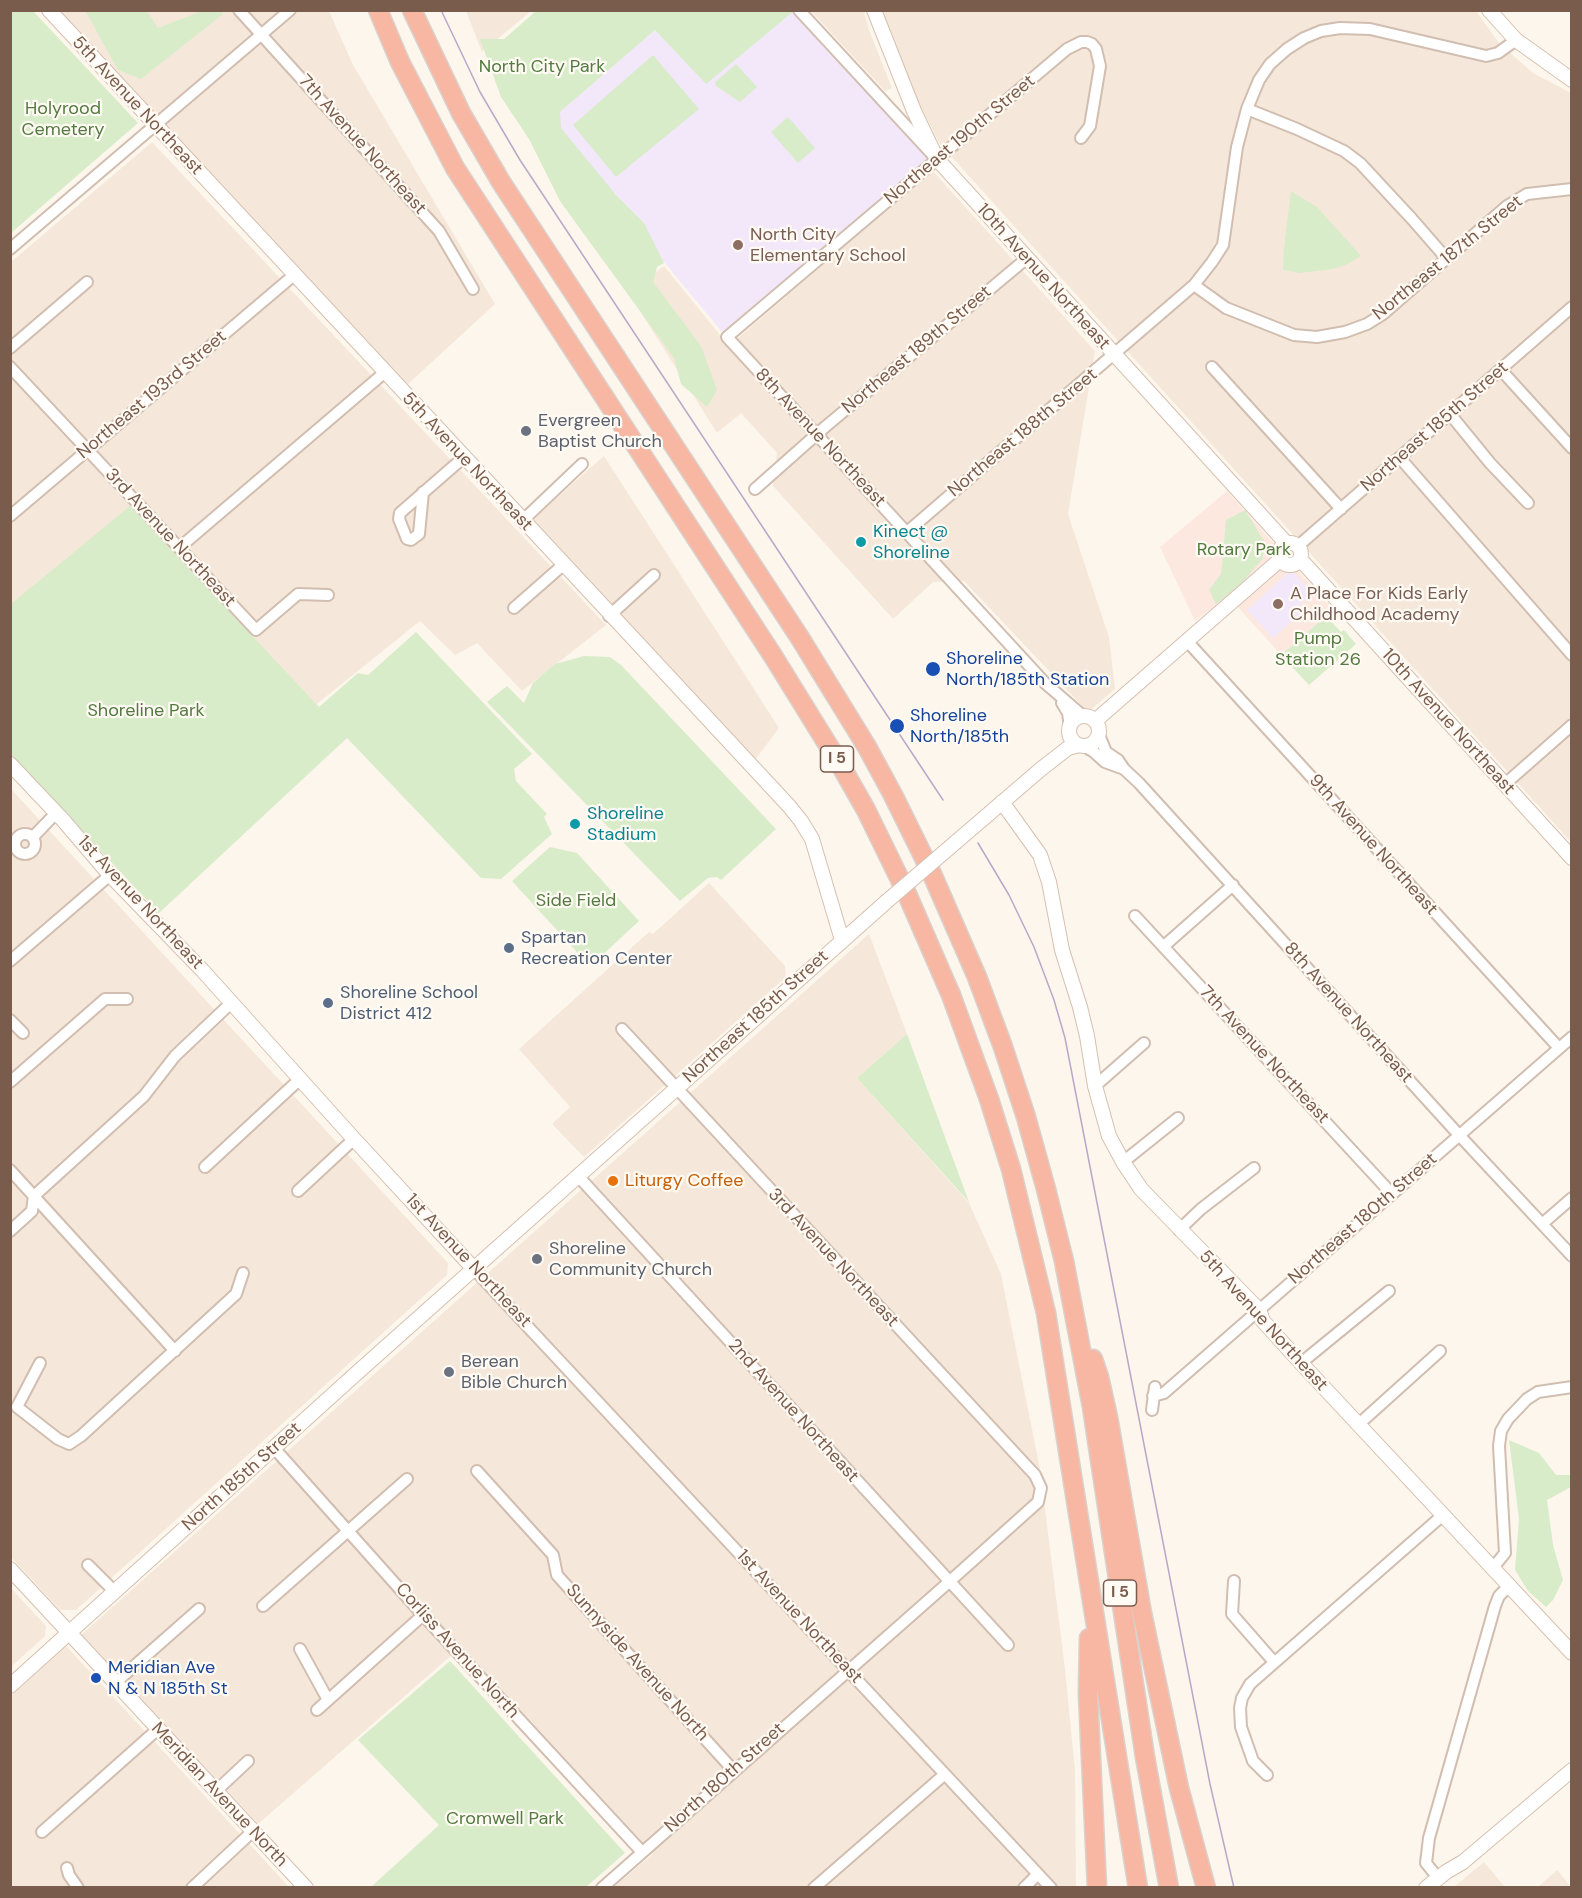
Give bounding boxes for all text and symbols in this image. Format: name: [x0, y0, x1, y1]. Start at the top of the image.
street label: 5th Avenue Northeast: [67, 32, 207, 180]
park label: North City Park: [479, 56, 605, 78]
street label: 7th Avenue Northeast: [294, 71, 430, 219]
street label: Northeast 190th Street: [880, 71, 1040, 209]
park label: Holyrood Cemetery: [22, 98, 104, 140]
street label: Northeast 187th Street: [1369, 191, 1527, 325]
street label: 10th Avenue Northeast: [972, 200, 1114, 354]
place label: North City Elementary School: [750, 224, 906, 266]
marker: North City Elementary School: [731, 238, 745, 252]
street label: Northeast 189th Street: [838, 281, 996, 419]
street label: Northeast 193rd Street: [73, 326, 231, 464]
street label: Northeast 185th Street: [1357, 357, 1513, 497]
street label: 8th Avenue Northeast: [750, 364, 890, 512]
street label: Northeast 188th Street: [944, 364, 1102, 502]
street label: 5th Avenue Northeast: [397, 388, 537, 536]
place label: Evergreen Baptist Church: [538, 410, 662, 452]
marker: Evergreen Baptist Church: [519, 424, 533, 438]
street label: 3rd Avenue Northeast: [100, 464, 240, 612]
place label: Kinect @ Shoreline: [873, 521, 950, 564]
marker: Kinect @ Shoreline: [854, 535, 868, 549]
park label: Rotary Park: [1197, 539, 1291, 561]
place label: A Place For Kids Early Childhood Academy: [1290, 583, 1468, 626]
marker: A Place For Kids Early Childhood Academy: [1271, 597, 1285, 611]
park label: Pump Station 26: [1275, 628, 1361, 670]
street label: 10th Avenue Northeast: [1377, 645, 1519, 799]
place label: Shoreline North/185th Station: [946, 648, 1109, 690]
marker: Shoreline North/185th Station: [924, 660, 942, 678]
park label: Shoreline Park: [87, 700, 205, 722]
place label: Shoreline North/185th: [910, 705, 1009, 748]
marker: Shoreline North/185th: [888, 717, 906, 735]
road number: I 5: [820, 746, 854, 772]
street label: 9th Avenue Northeast: [1304, 770, 1442, 920]
place label: Shoreline Stadium: [587, 803, 664, 846]
marker: Shoreline Stadium: [568, 817, 582, 831]
street label: 1st Avenue Northeast: [72, 832, 208, 974]
park label: Side Field: [536, 890, 616, 912]
place label: Spartan Recreation Center: [521, 927, 672, 970]
street label: 8th Avenue Northeast: [1279, 938, 1417, 1088]
marker: Spartan Recreation Center: [502, 941, 516, 955]
street label: Northeast 185th Street: [679, 946, 833, 1088]
place label: Shoreline School District 412: [340, 982, 478, 1024]
street label: 7th Avenue Northeast: [1195, 982, 1333, 1128]
marker: Shoreline School District 412: [321, 996, 335, 1010]
street label: Northeast 180th Street: [1284, 1149, 1442, 1289]
place label: Liturgy Coffee: [625, 1170, 743, 1192]
marker: Liturgy Coffee: [606, 1174, 620, 1188]
street label: 3rd Avenue Northeast: [763, 1184, 903, 1332]
street label: 1st Avenue Northeast: [400, 1190, 536, 1332]
place label: Shoreline Community Church: [549, 1238, 712, 1280]
street label: 5th Avenue Northeast: [1194, 1246, 1332, 1396]
marker: Shoreline Community Church: [530, 1252, 544, 1266]
street label: 2nd Avenue Northeast: [723, 1335, 863, 1487]
place label: Berean Bible Church: [461, 1351, 567, 1394]
marker: Berean Bible Church: [442, 1365, 456, 1379]
street label: North 185th Street: [178, 1418, 306, 1536]
street label: 1st Avenue Northeast: [731, 1546, 867, 1688]
street label: Corliss Avenue North: [391, 1579, 523, 1723]
street label: Sunnyside Avenue North: [561, 1580, 713, 1746]
road number: I 5: [1104, 1580, 1136, 1606]
place label: Meridian Ave N & N 185th St: [108, 1657, 228, 1700]
marker: Meridian Ave N & N 185th St: [89, 1671, 103, 1685]
street label: Meridian Avenue North: [146, 1718, 292, 1872]
street label: North 180th Street: [661, 1718, 789, 1838]
park label: Cromwell Park: [446, 1808, 564, 1830]

